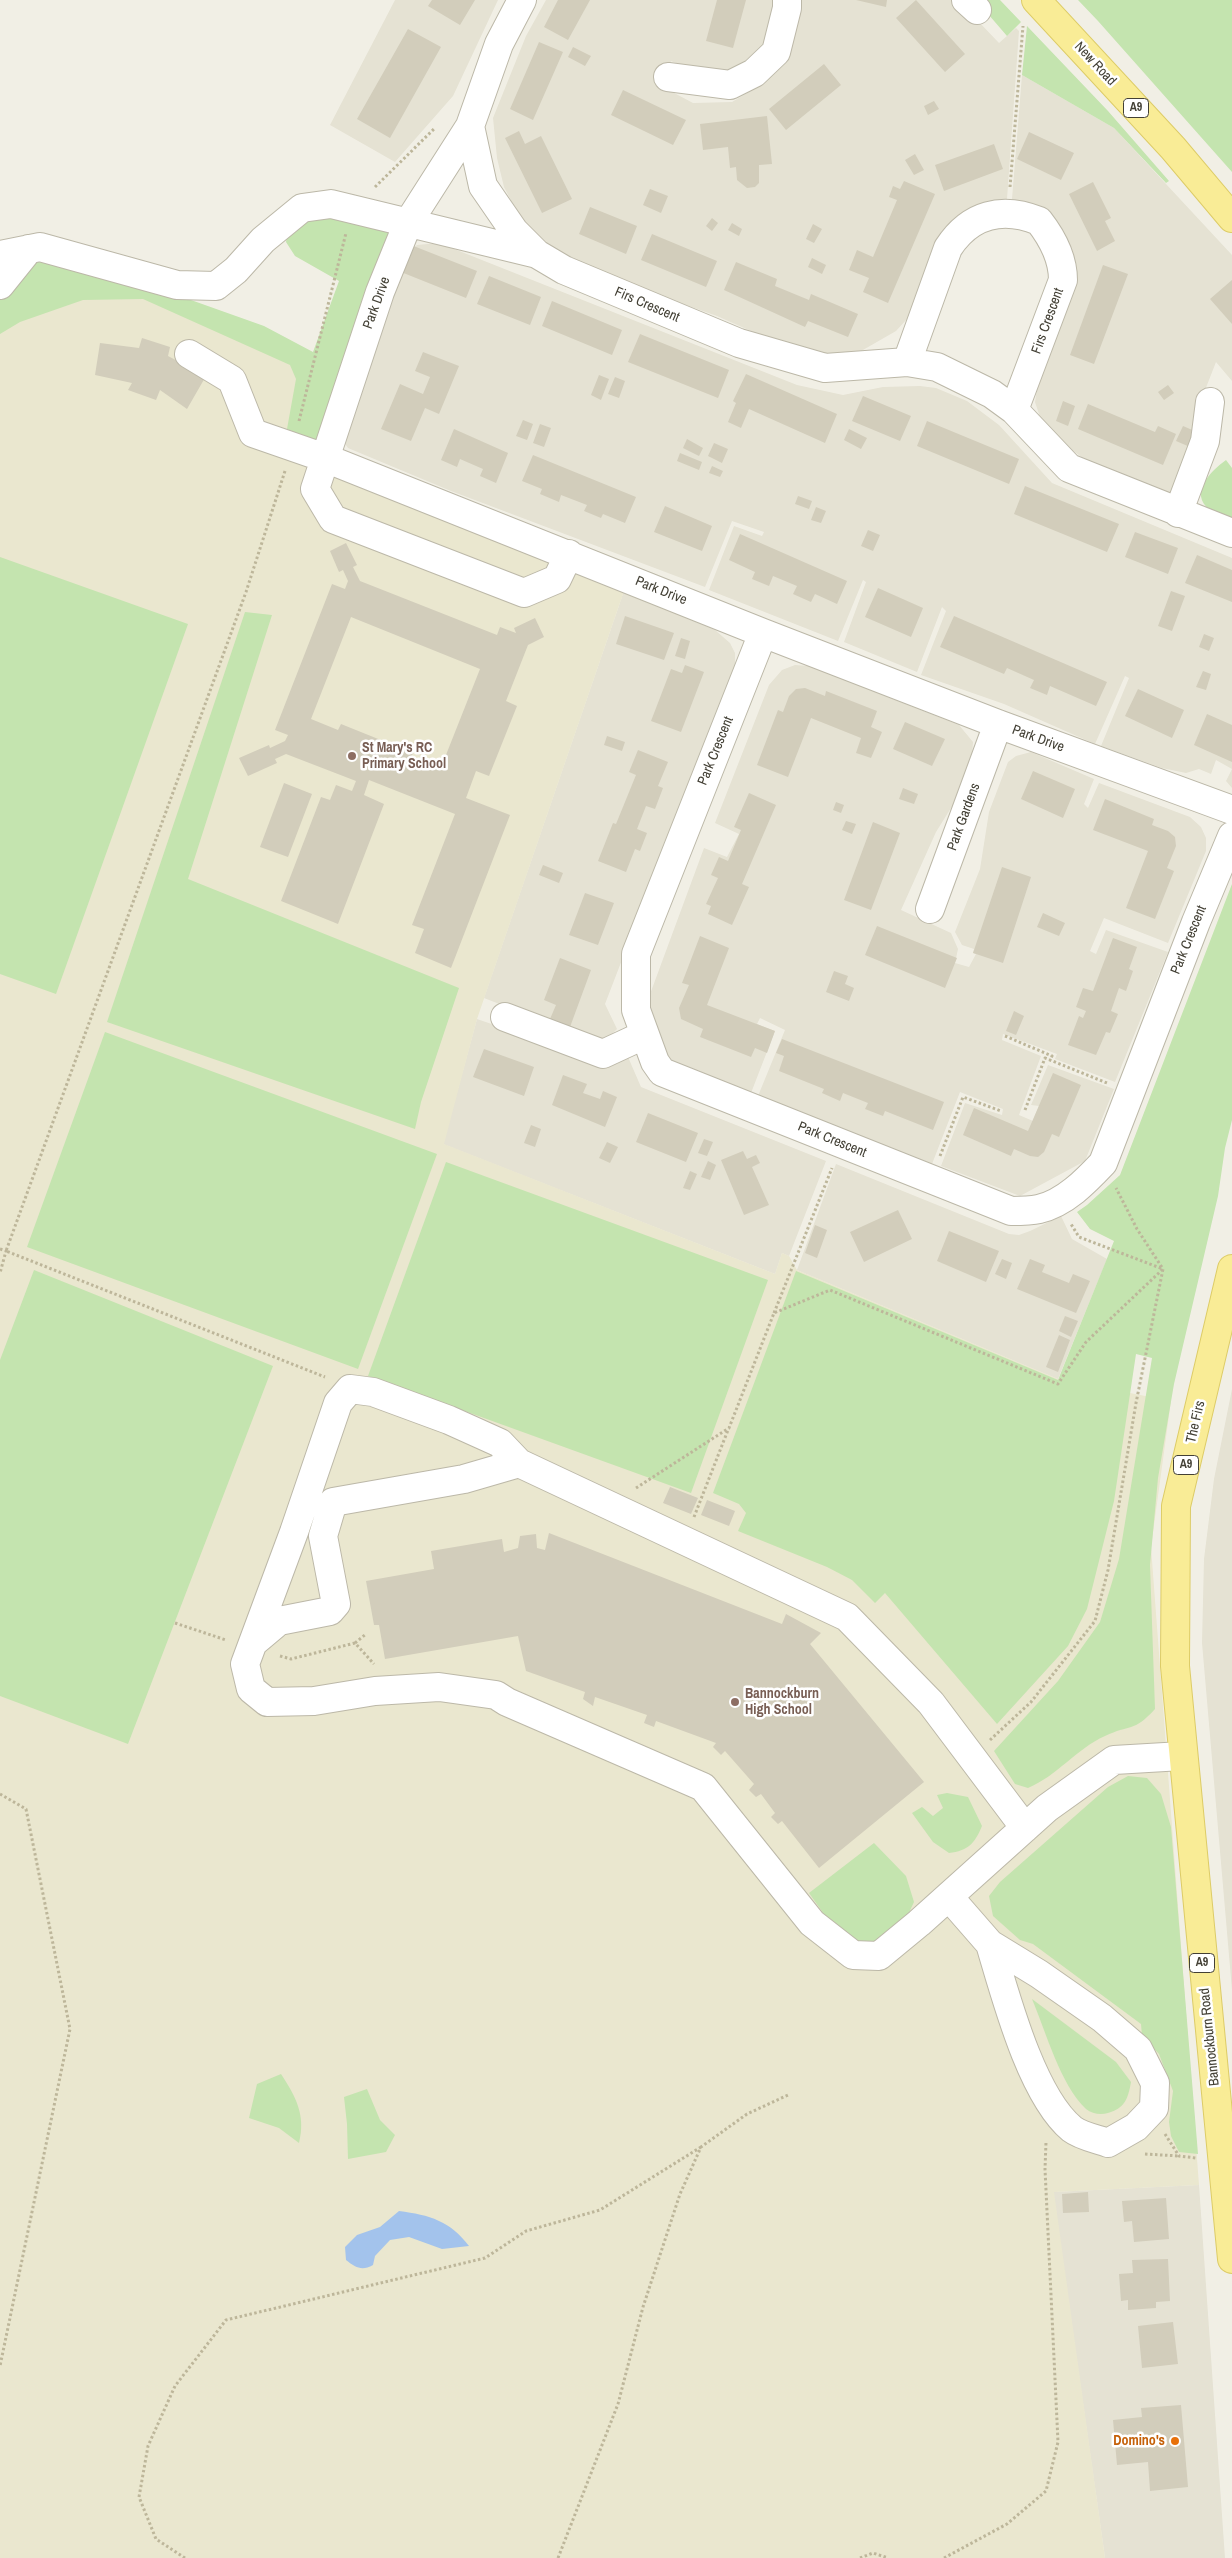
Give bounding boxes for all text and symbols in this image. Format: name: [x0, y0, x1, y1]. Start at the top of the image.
street label: New Road: [1071, 39, 1119, 89]
road number: A9: [1124, 99, 1148, 118]
street label: Park Drive: [360, 275, 394, 331]
street label: Firs Crescent: [612, 284, 682, 326]
street label: Firs Crescent: [1028, 286, 1068, 356]
street label: Park Drive: [633, 573, 689, 609]
street label: Park Crescent: [695, 714, 737, 788]
street label: Park Drive: [1010, 722, 1066, 756]
place label: St Mary's RC Primary School: [362, 740, 446, 772]
marker: St Mary's RC Primary School: [346, 750, 358, 762]
street label: Park Gardens: [944, 781, 984, 853]
street label: Park Crescent: [1168, 903, 1210, 977]
street label: Park Crescent: [795, 1119, 869, 1161]
street label: The Firs: [1183, 1399, 1209, 1445]
road number: A9: [1174, 1456, 1198, 1474]
place label: Bannockburn High School: [745, 1686, 819, 1718]
marker: Bannockburn High School: [729, 1696, 741, 1708]
road number: A9: [1190, 1954, 1214, 1972]
street label: Bannockburn Road: [1197, 1987, 1223, 2087]
place label: Domino's: [1113, 2433, 1165, 2449]
marker: Domino's: [1169, 2435, 1181, 2447]

